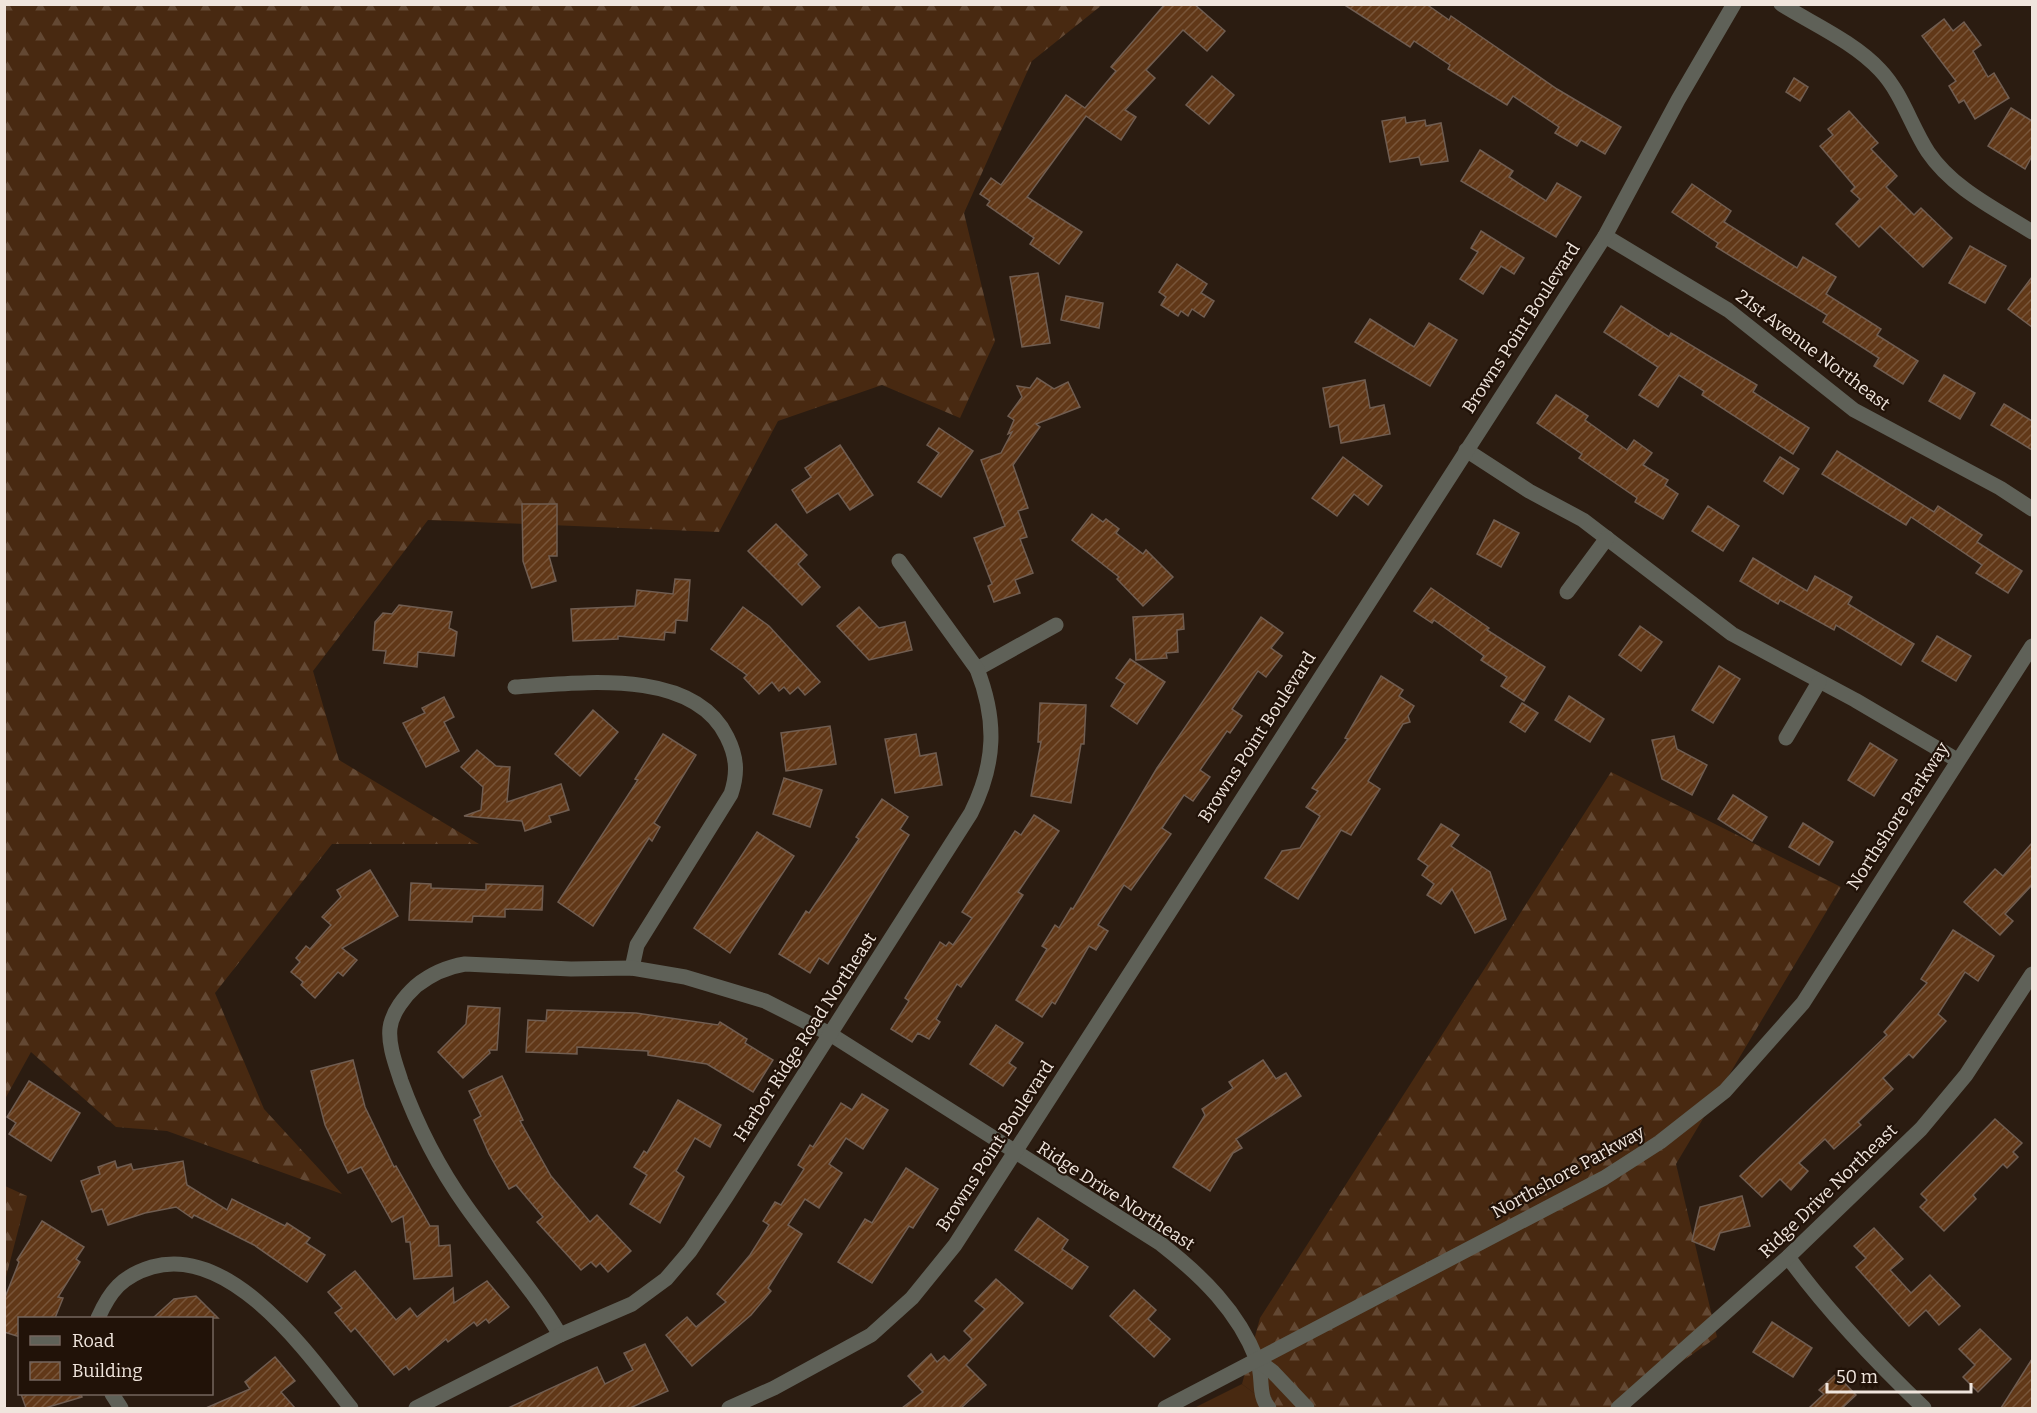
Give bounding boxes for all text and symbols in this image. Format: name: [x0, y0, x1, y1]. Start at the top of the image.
street label: Browns Point Boulevard: [1458, 238, 1585, 417]
street label: 21st Avenue Northeast: [1732, 285, 1895, 415]
street label: Browns Point Boulevard: [1194, 647, 1321, 826]
street label: Northshore Parkway: [1842, 738, 1954, 894]
street label: Harbor Ridge Road Northeast: [729, 928, 881, 1146]
street label: Browns Point Boulevard: [932, 1056, 1059, 1235]
street label: Ridge Drive Northeast: [1754, 1119, 1902, 1263]
street label: Northshore Parkway: [1488, 1121, 1649, 1223]
street label: Ridge Drive Northeast: [1033, 1137, 1199, 1255]
legend: [18, 1317, 213, 1395]
text: Road: [72, 1330, 115, 1352]
scale bar: [1827, 1356, 1971, 1394]
text: Building: [72, 1360, 143, 1382]
text: 50 m: [1836, 1366, 1878, 1388]

